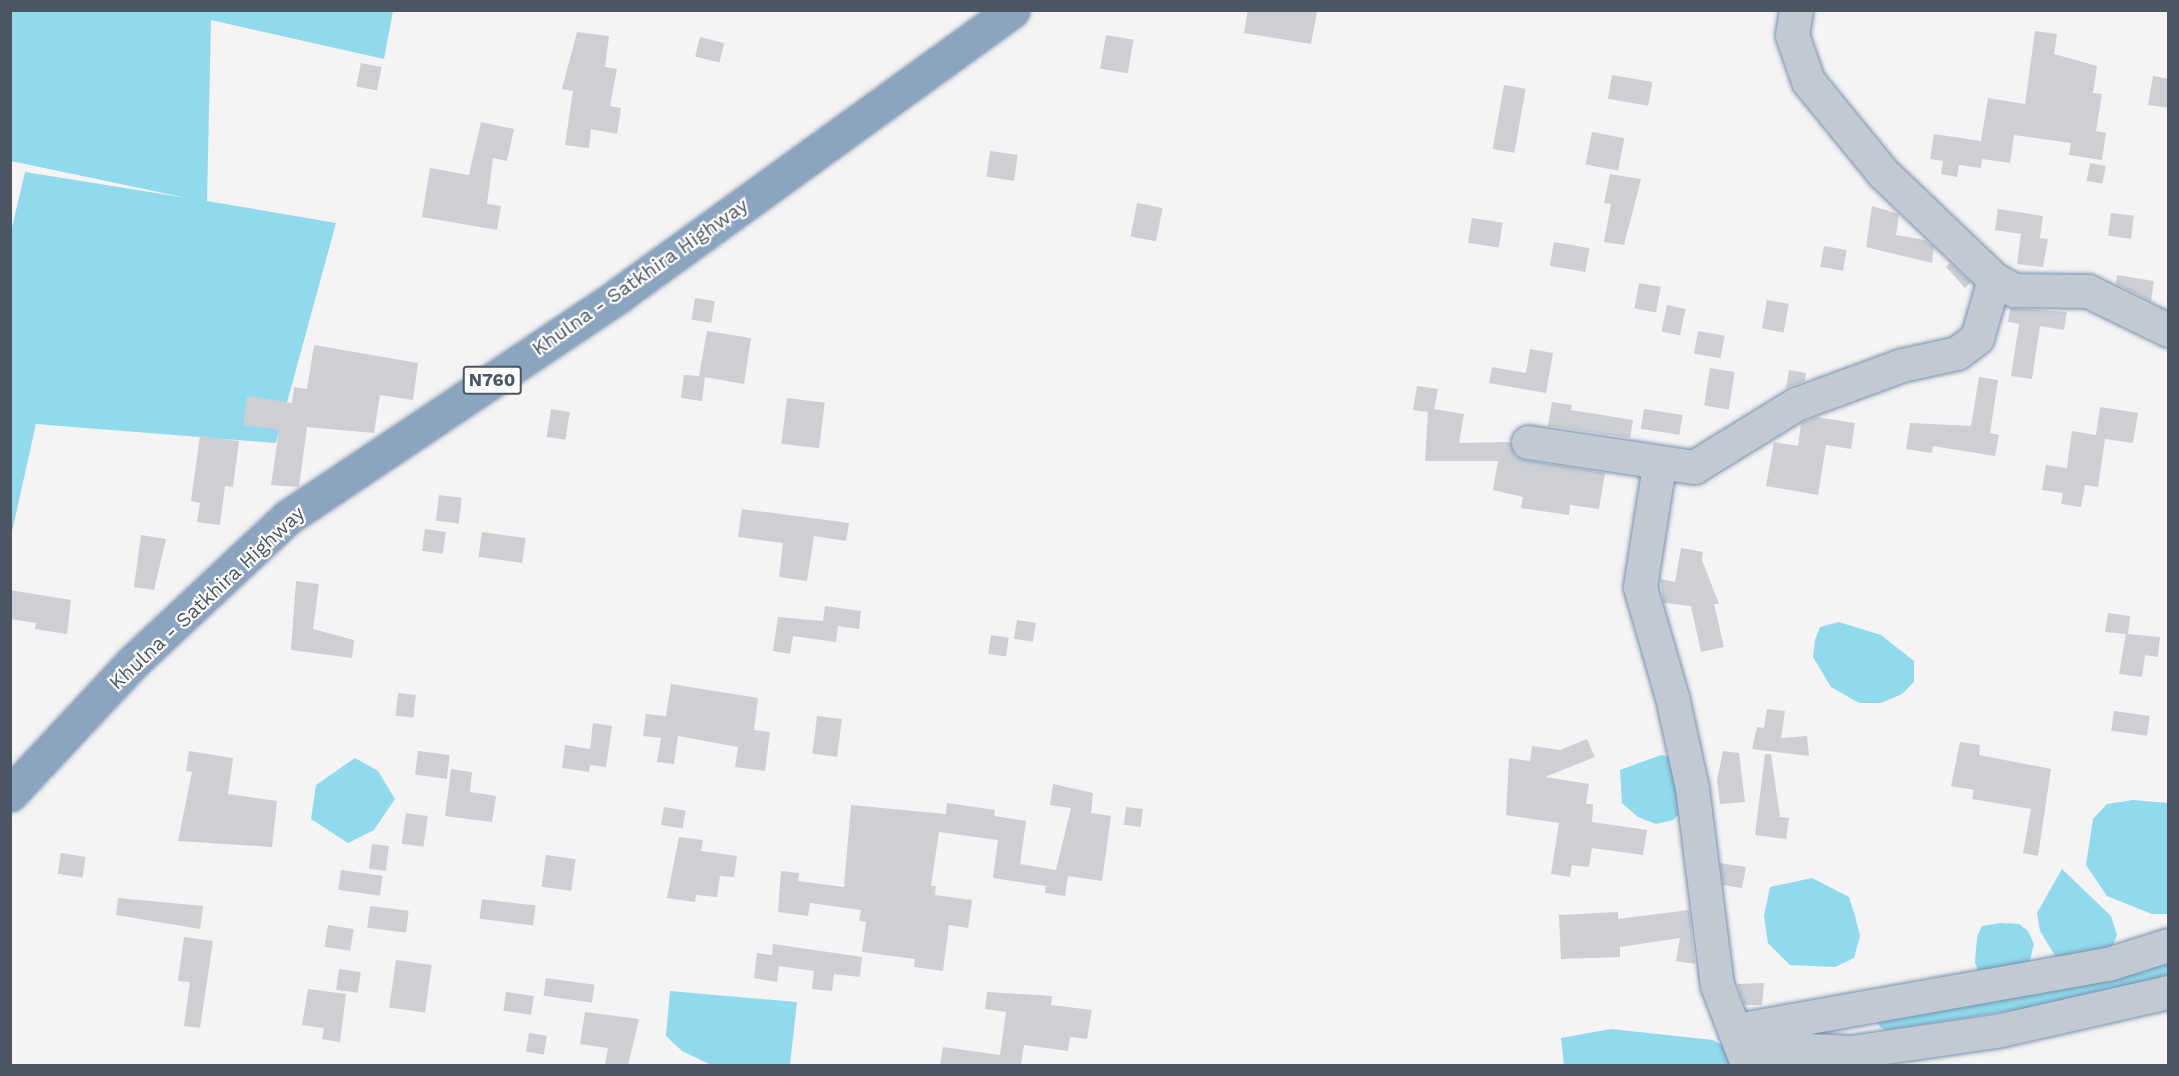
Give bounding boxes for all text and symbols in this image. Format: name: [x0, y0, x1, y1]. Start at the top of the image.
street label: Khulna - Satkhira Highway: [527, 193, 753, 361]
road number: N760: [462, 365, 522, 395]
street label: Khulna - Satkhira Highway: [104, 501, 310, 695]

